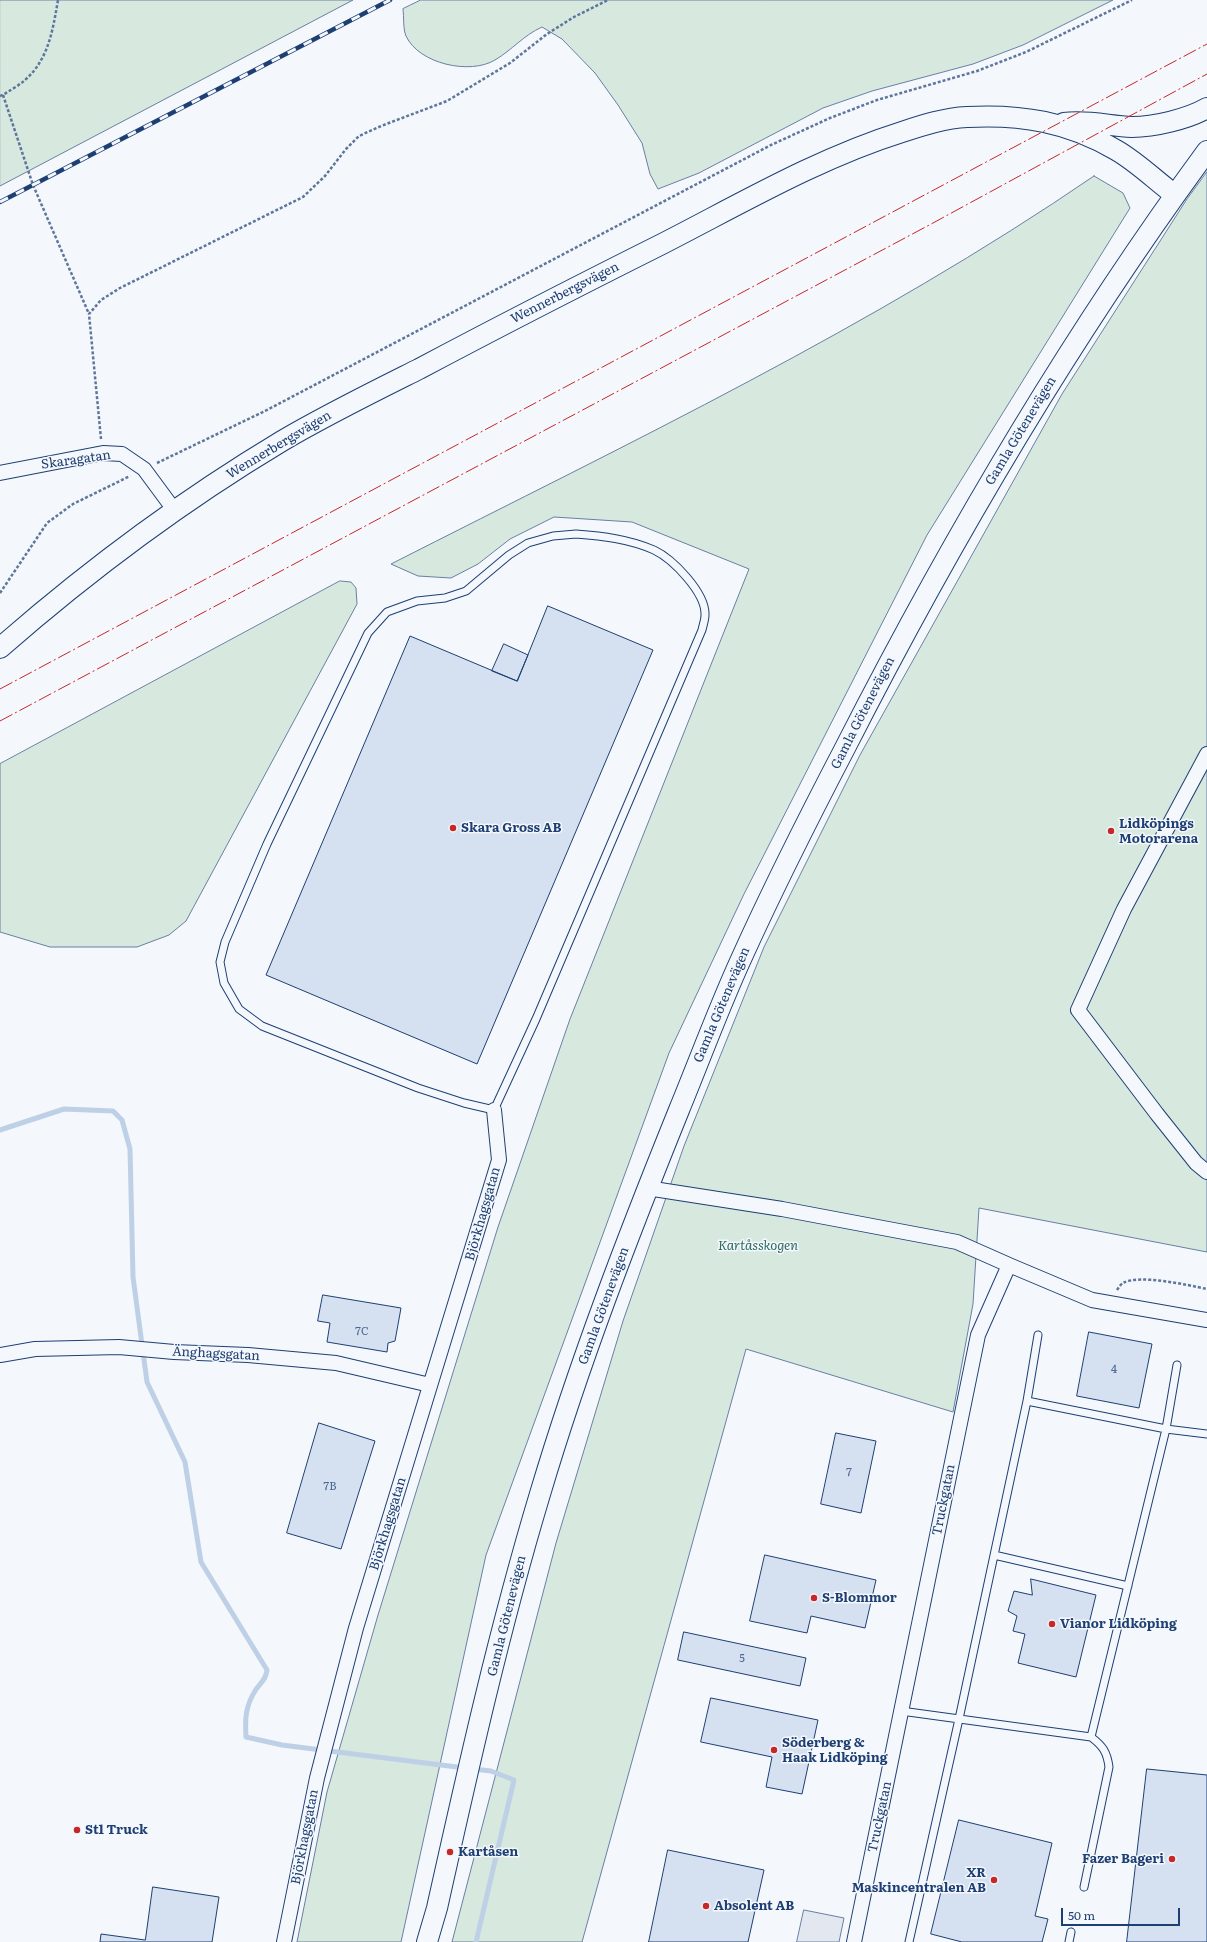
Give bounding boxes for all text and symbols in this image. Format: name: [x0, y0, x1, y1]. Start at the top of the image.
street label: Wennerbergsvägen: [508, 259, 622, 327]
street label: Gamla Götenevägen: [982, 374, 1060, 488]
street label: Wennerbergsvägen: [224, 408, 334, 482]
street label: Skaragatan: [40, 447, 112, 473]
street label: Gamla Götenevägen: [828, 654, 898, 772]
place label: Lidköpings Motorarena: [1119, 816, 1198, 847]
place label: Skara Gross AB: [461, 820, 561, 836]
marker: Skara Gross AB: [448, 823, 458, 833]
marker: Lidköpings Motorarena: [1106, 826, 1116, 836]
street label: Gamla Götenevägen: [691, 945, 753, 1065]
street label: Björkhagsgatan: [462, 1165, 504, 1263]
park label: Kartåsskogen: [718, 1238, 798, 1254]
street label: Gamla Götenevägen: [575, 1245, 633, 1367]
house number: 7C: [355, 1325, 369, 1339]
street label: Änghagsgatan: [172, 1344, 260, 1364]
house number: 4: [1111, 1363, 1117, 1377]
street label: Truckgatan: [929, 1463, 959, 1537]
house number: 7: [846, 1466, 852, 1480]
street label: Björkhagsgatan: [366, 1475, 410, 1573]
house number: 7B: [324, 1480, 336, 1494]
street label: Gamla Götenevägen: [484, 1554, 530, 1678]
place label: S-Blommor: [822, 1590, 897, 1606]
marker: S-Blommor: [809, 1593, 819, 1603]
place label: Vianor Lidköping: [1060, 1616, 1177, 1632]
marker: Vianor Lidköping: [1047, 1619, 1057, 1629]
house number: 5: [739, 1652, 745, 1666]
place label: Söderberg & Haak Lidköping: [782, 1735, 888, 1766]
marker: Söderberg & Haak Lidköping: [769, 1745, 779, 1755]
street label: Truckgatan: [865, 1780, 895, 1854]
street label: Björkhagsgatan: [288, 1788, 322, 1886]
place label: St1 Truck: [85, 1822, 148, 1838]
marker: St1 Truck: [72, 1825, 82, 1835]
place label: Kartåsen: [458, 1844, 518, 1860]
marker: Kartåsen: [445, 1847, 455, 1857]
place label: Fazer Bageri: [1082, 1851, 1164, 1867]
marker: Fazer Bageri: [1167, 1854, 1177, 1864]
place label: XR Maskincentralen AB: [852, 1865, 986, 1896]
marker: XR Maskincentralen AB: [989, 1875, 999, 1885]
place label: Absolent AB: [714, 1898, 794, 1914]
scale bar: [1063, 1900, 1182, 1926]
marker: Absolent AB: [701, 1901, 711, 1911]
text: 50 m: [1068, 1906, 1095, 1924]

